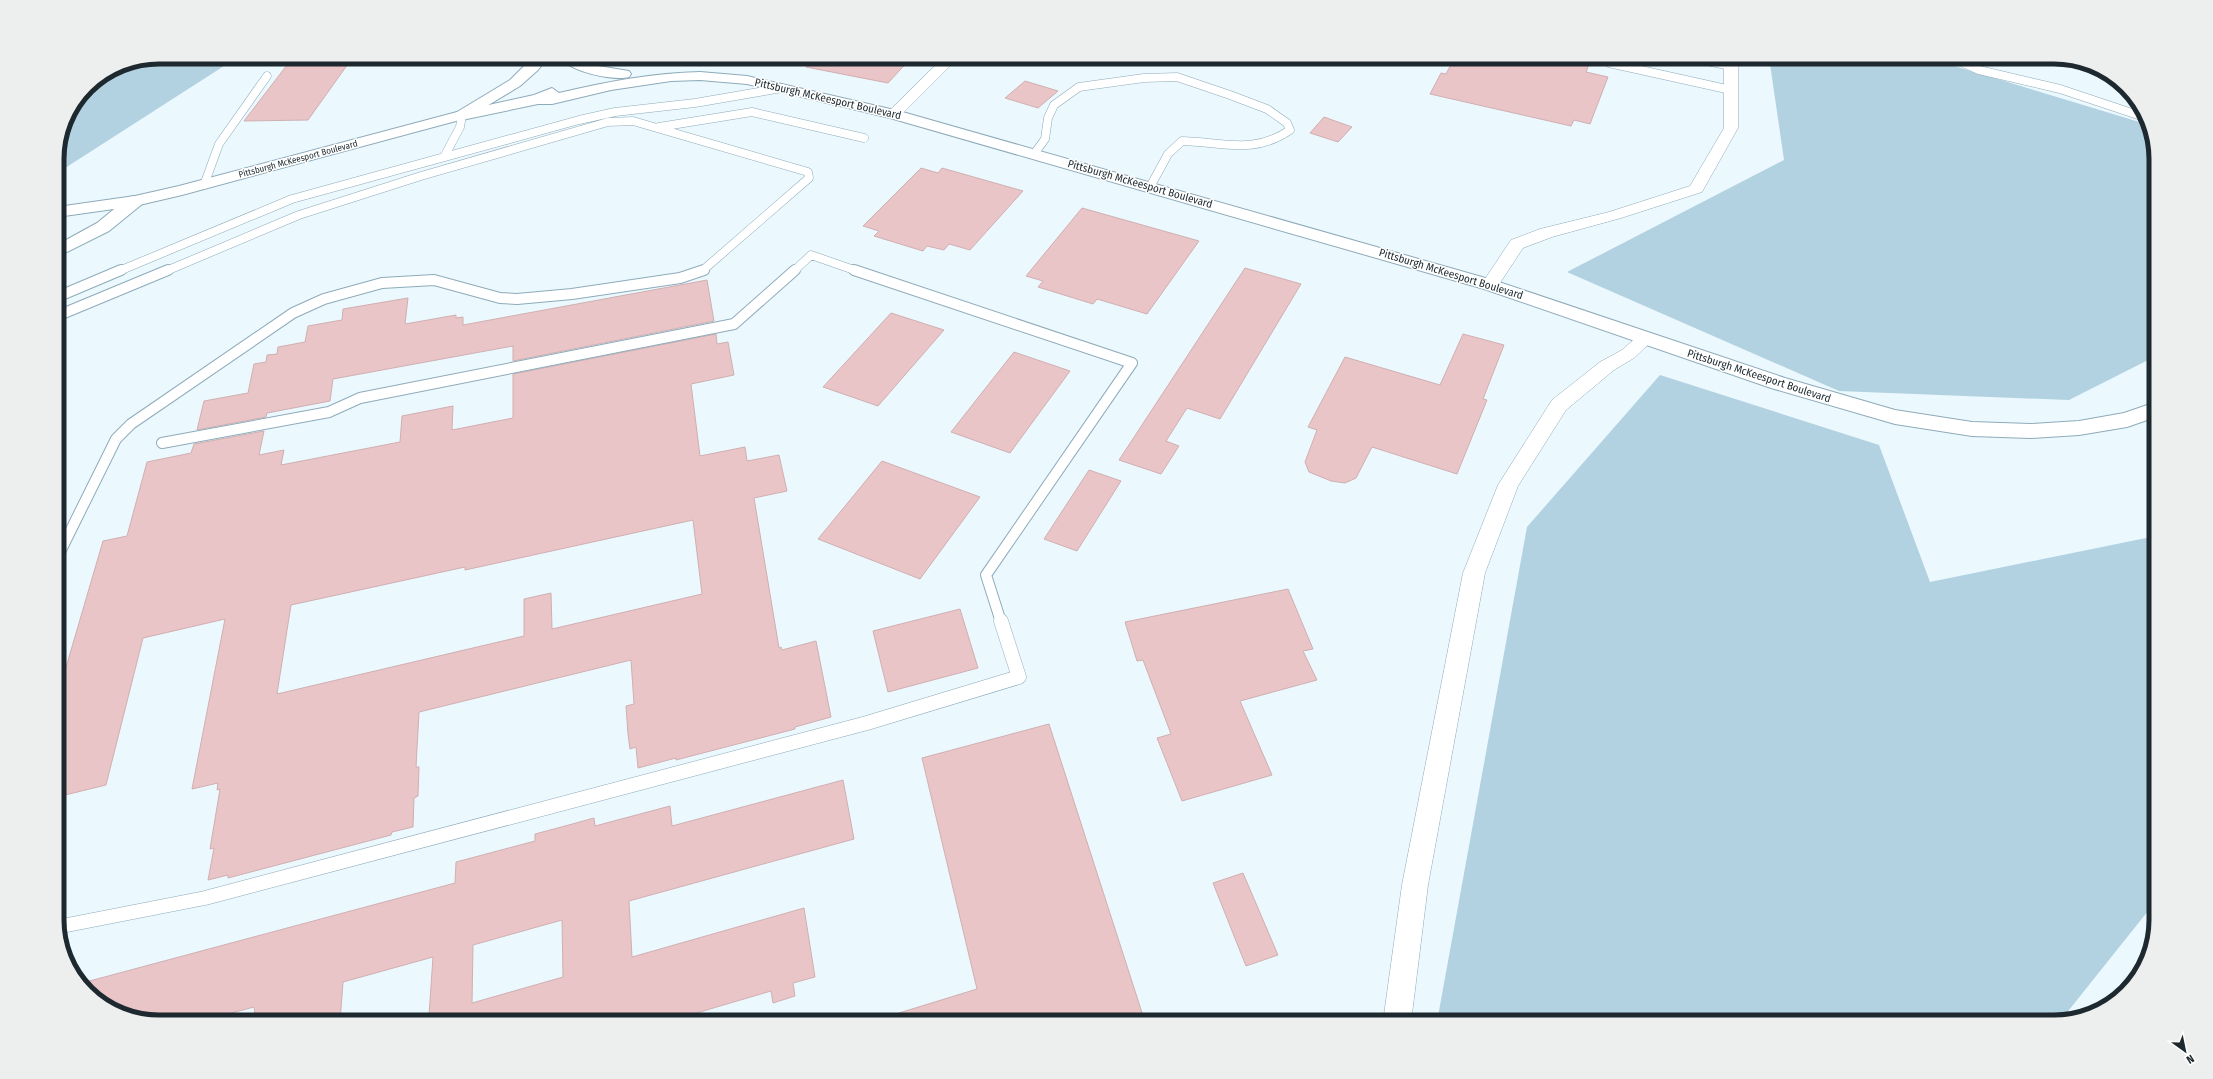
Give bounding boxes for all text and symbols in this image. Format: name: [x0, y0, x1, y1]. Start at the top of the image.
street label: Pittsburgh McKeesport Boulevard: [753, 76, 903, 122]
street label: Pittsburgh McKeesport Boulevard: [237, 138, 359, 180]
street label: Pittsburgh McKeesport Boulevard: [1066, 157, 1214, 211]
street label: Pittsburgh McKeesport Boulevard: [1377, 246, 1525, 302]
street label: Pittsburgh McKeesport Boulevard: [1686, 347, 1832, 405]
north arrow: [2165, 1031, 2205, 1071]
text: N: [2184, 1052, 2196, 1066]

